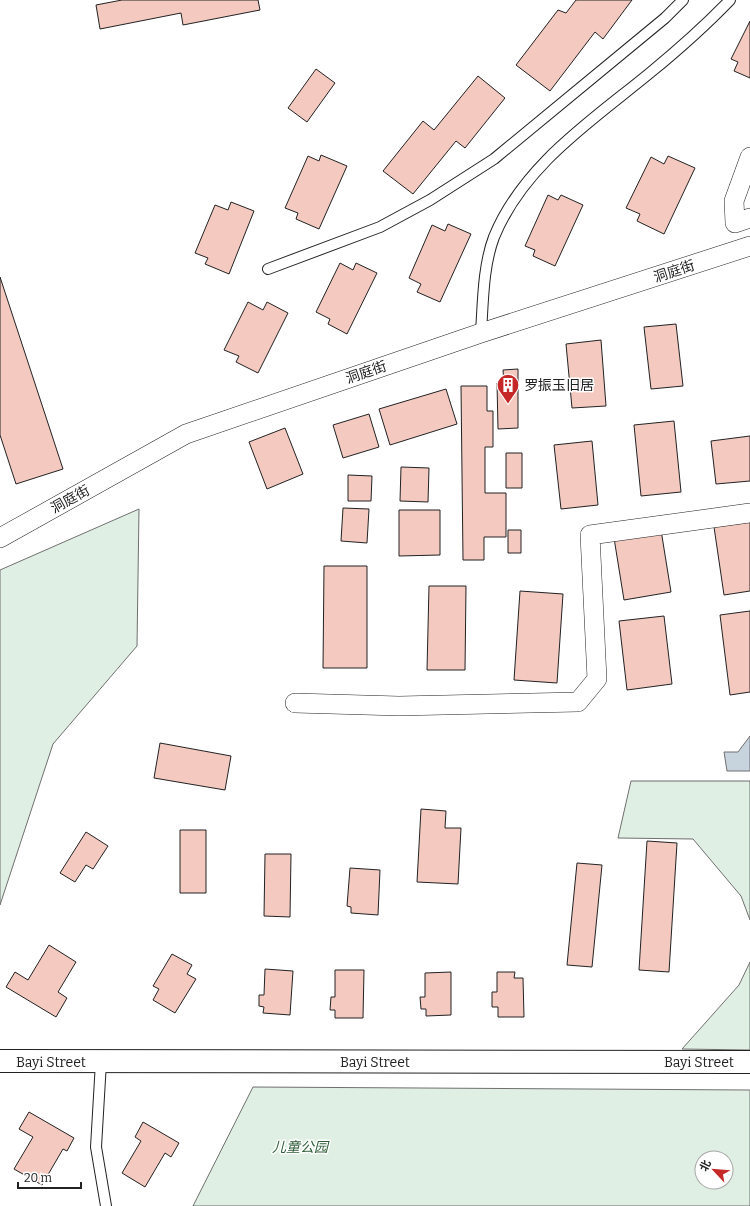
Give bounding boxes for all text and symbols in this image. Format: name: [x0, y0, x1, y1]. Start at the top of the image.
street label: 洞庭街: [652, 257, 697, 286]
street label: 洞庭街: [344, 358, 389, 387]
building icon: 罗振玉旧居: [495, 372, 521, 405]
place label: 罗振玉旧居: [524, 377, 594, 394]
street label: 洞庭街: [48, 482, 93, 517]
street label: Bayi Street: [16, 1054, 86, 1071]
street label: Bayi Street: [340, 1054, 410, 1071]
street label: Bayi Street: [664, 1054, 734, 1071]
park label: 儿童公园: [272, 1139, 330, 1156]
north arrow: [694, 1150, 734, 1190]
text: 北: [697, 1158, 714, 1174]
scale bar: [18, 1164, 81, 1190]
text: 20 m: [24, 1171, 53, 1185]

